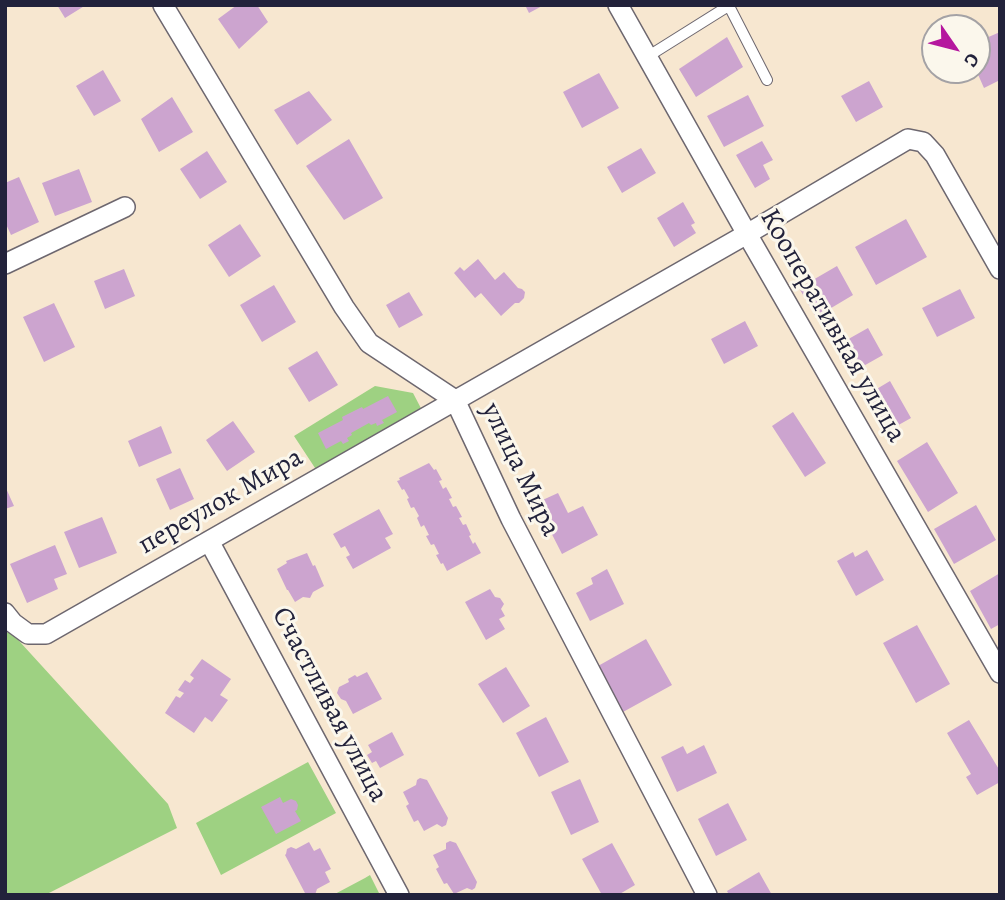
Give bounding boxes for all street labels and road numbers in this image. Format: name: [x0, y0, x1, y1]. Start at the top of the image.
street label: Кооперативная улица: [752, 203, 912, 449]
street label: улица Мира: [473, 398, 567, 542]
street label: переулок Мира: [133, 441, 309, 563]
street label: Счастливая улица: [264, 602, 394, 808]

